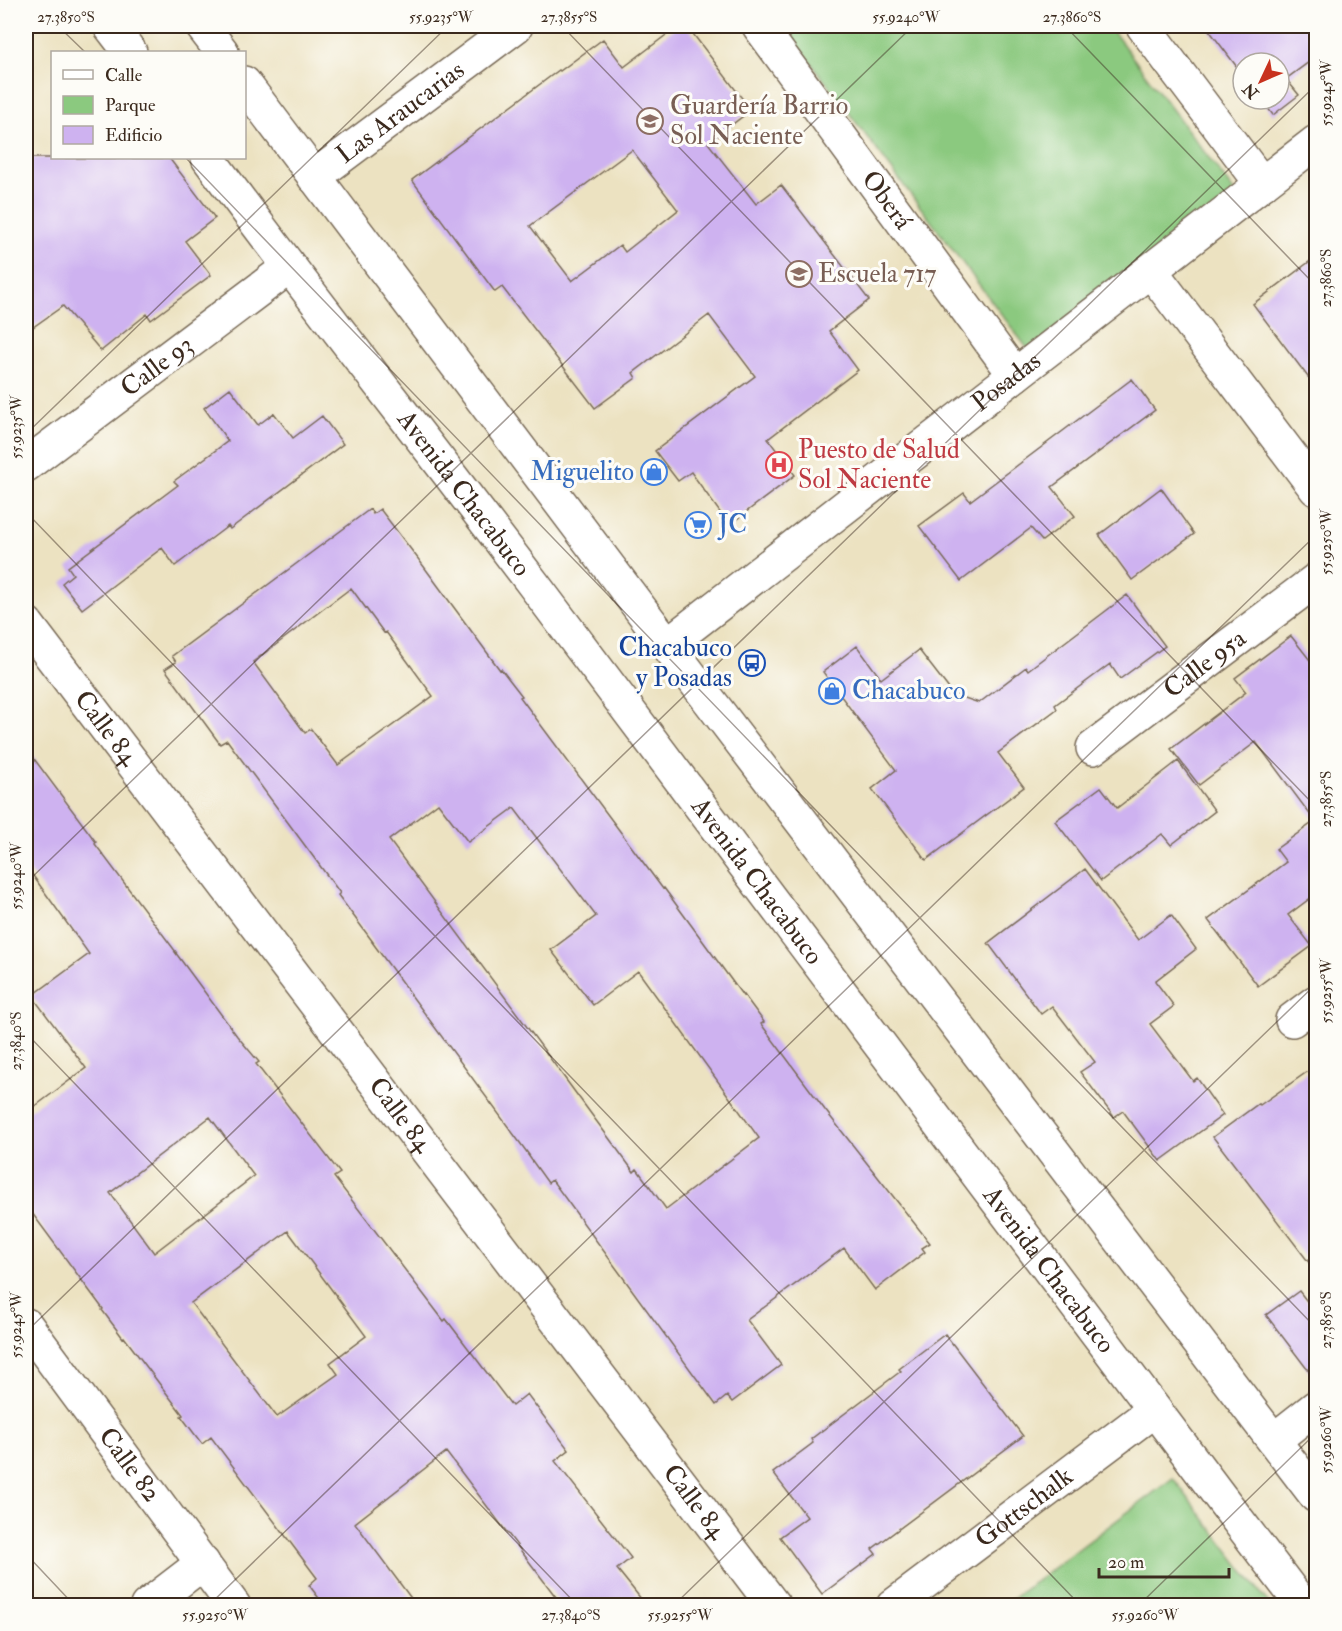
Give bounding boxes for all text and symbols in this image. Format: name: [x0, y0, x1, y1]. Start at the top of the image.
text: 27.3850°S: [37, 8, 95, 27]
text: 55.9235°W: [409, 8, 474, 27]
text: 27.3855°S: [541, 8, 597, 27]
text: 55.9240°W: [872, 8, 940, 27]
text: 27.3860°S: [1043, 8, 1101, 27]
legend: [51, 51, 246, 159]
north arrow: [1231, 51, 1291, 111]
street label: Las Araucarias: [330, 54, 471, 171]
text: 55.9245°W: [1317, 59, 1336, 126]
text: Calle: [105, 64, 143, 87]
text: N: [1238, 78, 1264, 104]
place label: Guardería Barrio Sol Naciente: [670, 90, 848, 152]
text: Parque: [105, 94, 156, 117]
school or university icon: Guardería Barrio Sol Naciente: [635, 106, 665, 136]
text: Edificio: [105, 124, 162, 147]
street label: Oberá: [855, 164, 919, 236]
text: 27.3860°S: [1317, 249, 1336, 307]
place label: Escuela 717: [818, 258, 936, 290]
school or university icon: Escuela 717: [784, 259, 814, 289]
street label: Calle 93: [114, 329, 200, 404]
street label: Posadas: [965, 345, 1047, 419]
text: 55.9235°W: [7, 394, 26, 459]
street label: Avenida Chacabuco: [390, 403, 538, 583]
place label: Puesto de Salud Sol Naciente: [798, 434, 960, 496]
hospital icon: Puesto de Salud Sol Naciente: [764, 450, 794, 480]
place label: Miguelito: [530, 456, 634, 488]
shop icon: Miguelito: [639, 457, 669, 487]
text: 55.9250°W: [1317, 508, 1336, 575]
place label: JC: [717, 509, 747, 541]
supermarket icon: JC: [683, 510, 713, 540]
street label: Calle 95a: [1157, 622, 1253, 705]
place label: Chacabuco y Posadas: [618, 632, 732, 694]
bus stop icon: Chacabuco y Posadas: [737, 648, 767, 678]
place label: Chacabuco: [852, 675, 966, 707]
shop icon: Chacabuco: [817, 676, 847, 706]
street label: Calle 84: [67, 684, 145, 773]
text: 27.3855°S: [1317, 771, 1336, 827]
street label: Avenida Chacabuco: [683, 791, 830, 971]
text: 55.9240°W: [7, 842, 26, 910]
text: 55.9255°W: [1317, 958, 1336, 1023]
text: 27.3840°S: [7, 1011, 26, 1071]
street label: Calle 84: [362, 1071, 439, 1159]
street label: Avenida Chacabuco: [975, 1179, 1122, 1360]
text: 55.9245°W: [7, 1291, 26, 1358]
text: 27.3850°S: [1317, 1291, 1336, 1349]
text: 55.9260°W: [1317, 1406, 1336, 1473]
street label: Calle 82: [91, 1421, 168, 1508]
street label: Calle 84: [656, 1458, 734, 1546]
street label: Gottschalk: [969, 1460, 1080, 1555]
scale bar: [1099, 1541, 1230, 1579]
text: 20 m: [1108, 1551, 1144, 1574]
text: 55.9250°W: [182, 1606, 249, 1625]
text: 27.3840°S: [541, 1606, 601, 1625]
text: 55.9255°W: [648, 1606, 713, 1625]
text: 55.9260°W: [1112, 1606, 1179, 1625]

